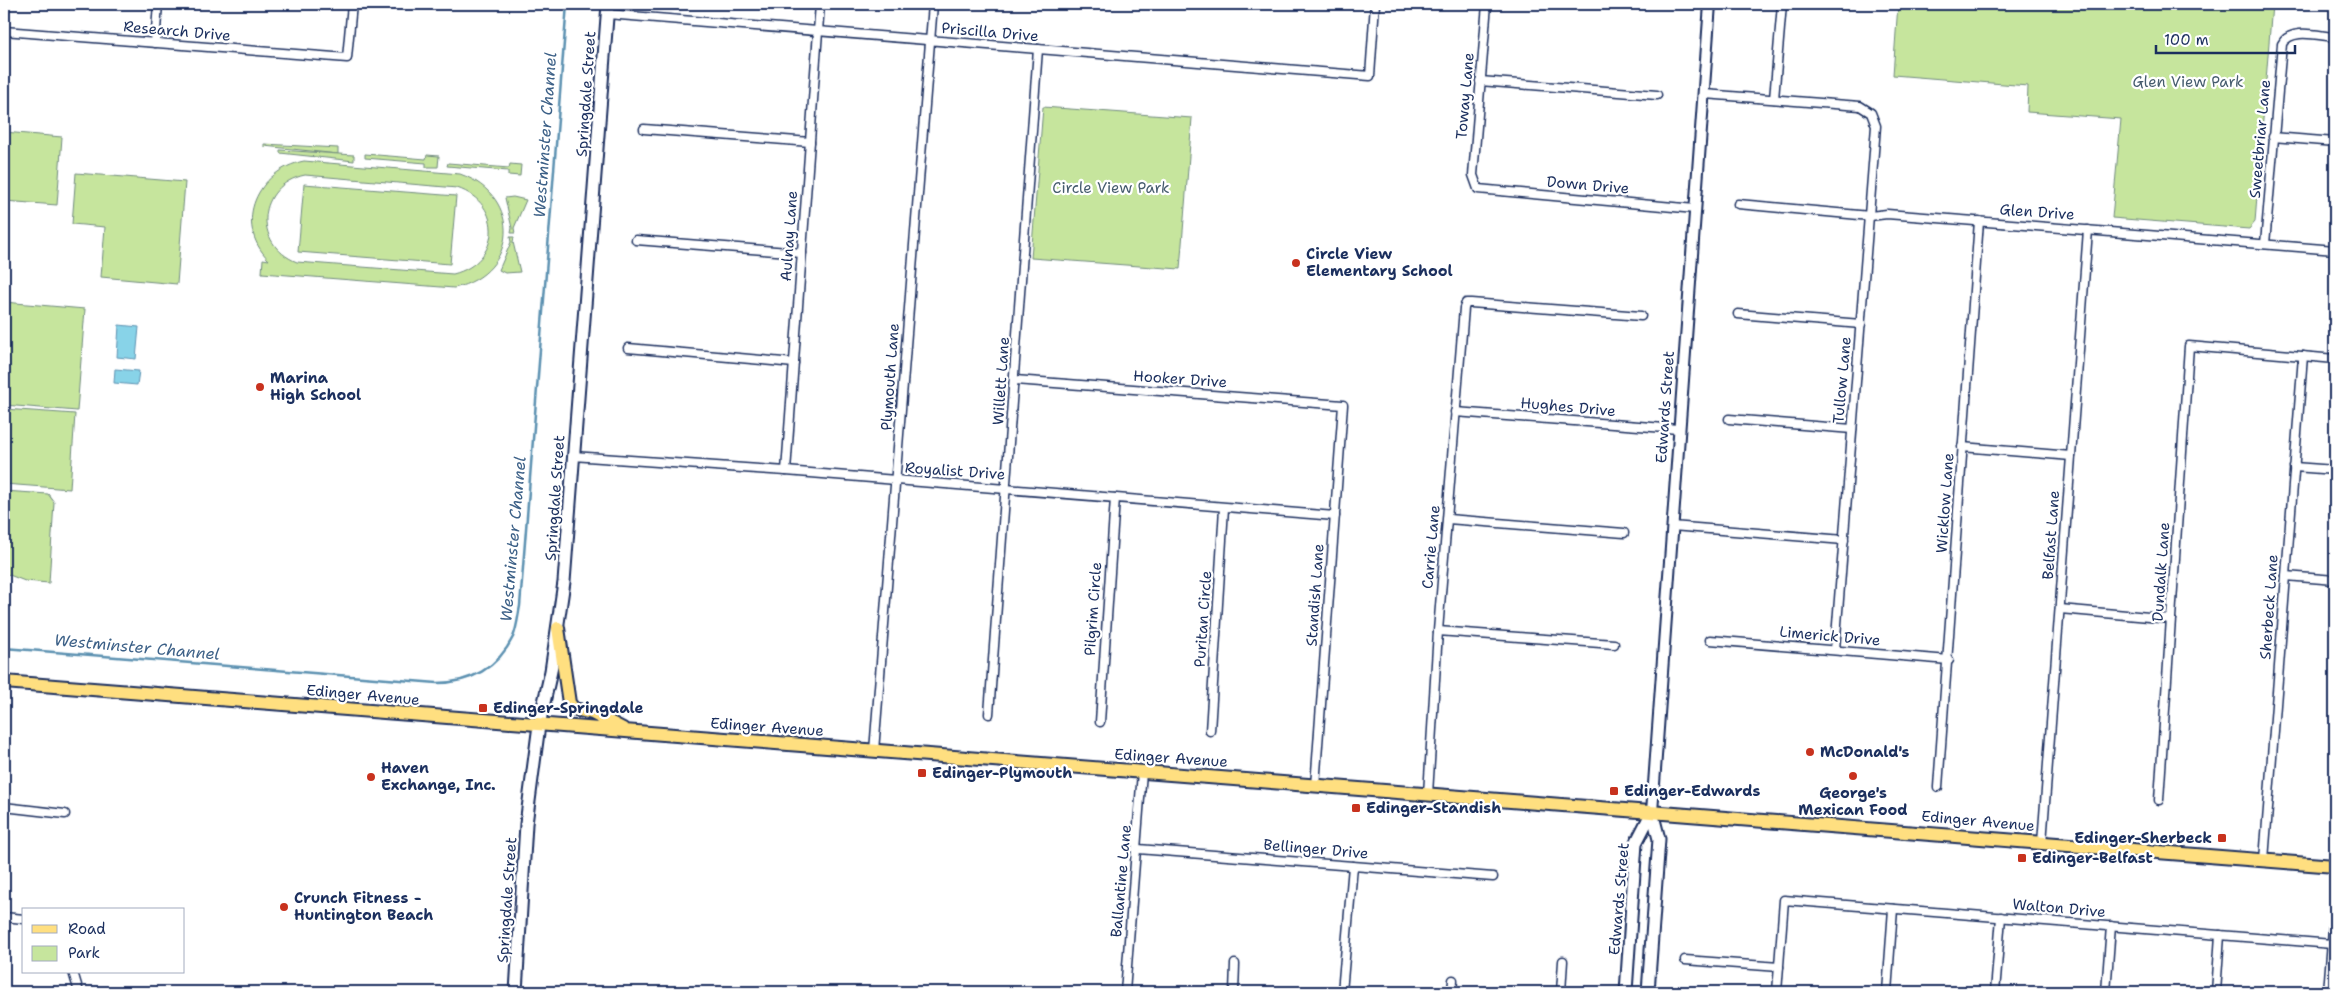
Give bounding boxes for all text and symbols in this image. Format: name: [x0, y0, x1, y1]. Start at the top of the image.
street label: Research Drive: [122, 16, 232, 46]
street label: Priscilla Drive: [940, 18, 1040, 46]
scale bar: [2156, 22, 2295, 54]
street label: Springdale Street: [572, 30, 600, 158]
text: 100 m: [2164, 30, 2209, 50]
water label: Westminster Channel: [529, 51, 561, 219]
street label: Toway Lane: [1451, 52, 1479, 140]
park label: Glen View Park: [2132, 72, 2244, 92]
street label: Sweetbriar Lane: [2245, 79, 2275, 199]
street label: Down Drive: [1546, 171, 1630, 199]
park label: Circle View Park: [1052, 178, 1170, 198]
street label: Aulnay Lane: [776, 190, 802, 282]
street label: Glen Drive: [1999, 199, 2075, 225]
place label: Circle View Elementary School: [1306, 244, 1453, 281]
marker: Circle View Elementary School: [1290, 257, 1302, 269]
street label: Plymouth Lane: [876, 323, 904, 431]
street label: Willett Lane: [988, 336, 1014, 426]
street label: Tullow Lane: [1828, 336, 1856, 424]
street label: Edwards Street: [1651, 350, 1679, 464]
street label: Hooker Drive: [1132, 366, 1228, 392]
place label: Marina High School: [270, 368, 361, 405]
marker: Marina High School: [254, 381, 266, 393]
street label: Hughes Drive: [1520, 393, 1616, 421]
street label: Springdale Street: [541, 434, 569, 562]
street label: Wicklow Lane: [1932, 452, 1958, 554]
water label: Westminster Channel: [495, 455, 531, 623]
street label: Royalist Drive: [904, 458, 1006, 484]
street label: Belfast Lane: [2038, 490, 2064, 580]
street label: Carrie Lane: [1417, 504, 1445, 590]
street label: Dundalk Lane: [2148, 522, 2174, 622]
street label: Standish Lane: [1301, 543, 1329, 647]
street label: Sherbeck Lane: [2255, 554, 2283, 660]
street label: Pilgrim Circle: [1080, 561, 1106, 657]
street label: Puritan Circle: [1190, 570, 1216, 668]
street label: Limerick Drive: [1779, 622, 1881, 650]
water label: Westminster Channel: [53, 629, 221, 665]
street label: Edinger Avenue: [305, 680, 421, 710]
place label: Edinger-Springdale: [493, 698, 644, 718]
marker: Edinger-Springdale: [477, 702, 489, 714]
street label: Edinger Avenue: [710, 713, 824, 741]
place label: McDonald's: [1820, 742, 1910, 762]
street label: Edinger Avenue: [1114, 744, 1228, 772]
marker: McDonald's: [1804, 746, 1816, 758]
place label: Haven Exchange, Inc.: [381, 758, 496, 795]
place label: Edinger-Plymouth: [932, 763, 1072, 783]
marker: Edinger-Plymouth: [916, 767, 928, 779]
marker: George's Mexican Food: [1847, 770, 1859, 782]
marker: Haven Exchange, Inc.: [365, 771, 377, 783]
place label: Edinger-Edwards: [1624, 781, 1761, 801]
place label: George's Mexican Food: [1798, 783, 1908, 820]
marker: Edinger-Edwards: [1608, 785, 1620, 797]
place label: Edinger-Standish: [1366, 798, 1501, 818]
marker: Edinger-Standish: [1350, 802, 1362, 814]
street label: Edinger Avenue: [1920, 806, 2036, 836]
street label: Ballantine Lane: [1106, 824, 1136, 938]
place label: Edinger-Sherbeck: [2074, 828, 2212, 848]
marker: Edinger-Sherbeck: [2216, 832, 2228, 844]
street label: Bellinger Drive: [1263, 834, 1369, 864]
street label: Springdale Street: [493, 836, 521, 964]
street label: Edwards Street: [1604, 842, 1634, 956]
place label: Edinger-Belfast: [2032, 848, 2153, 868]
marker: Edinger-Belfast: [2016, 852, 2028, 864]
place label: Crunch Fitness - Huntington Beach: [294, 888, 433, 925]
street label: Walton Drive: [2011, 894, 2107, 922]
marker: Crunch Fitness - Huntington Beach: [278, 901, 290, 913]
legend: [22, 908, 185, 974]
text: Road: [68, 919, 106, 939]
text: Park: [68, 943, 100, 963]

